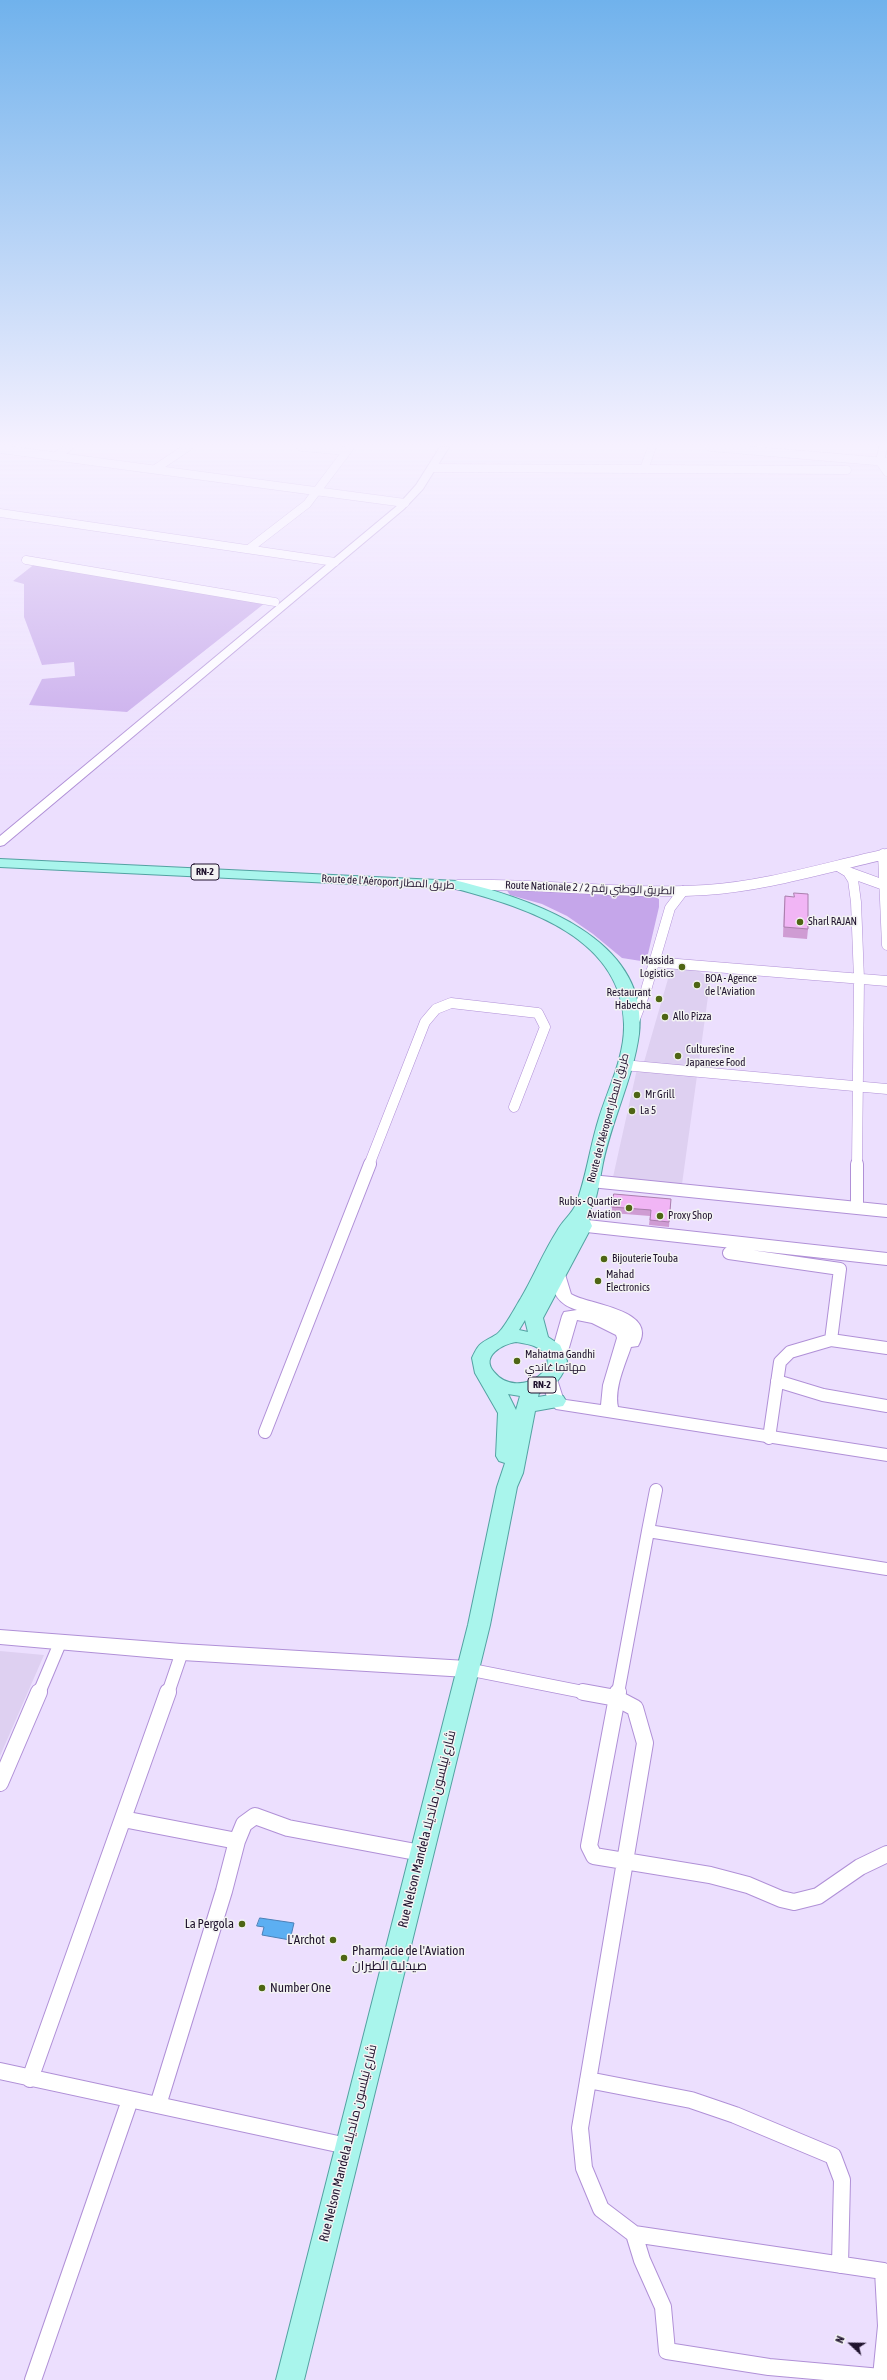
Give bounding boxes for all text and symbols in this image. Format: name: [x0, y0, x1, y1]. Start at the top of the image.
road number: RN-2: [191, 864, 219, 880]
street label: Route de l'Aéroport طريق المطار: [321, 872, 455, 892]
street label: Route Nationale 2 / الطريق الوطني رقم 2: [505, 878, 675, 898]
place label: Sharl RAJAN: [808, 915, 857, 929]
marker: Sharl RAJAN: [795, 917, 805, 927]
place label: Massida Logistics: [640, 954, 674, 980]
marker: Massida Logistics: [677, 962, 687, 972]
place label: BOA - Agence de l'Aviation: [705, 972, 757, 998]
marker: BOA - Agence de l'Aviation: [692, 980, 702, 990]
place label: Restaurant Habecha: [606, 986, 651, 1012]
marker: Restaurant Habecha: [654, 994, 664, 1004]
place label: Allo Pizza: [673, 1010, 712, 1024]
marker: Allo Pizza: [660, 1012, 670, 1022]
place label: Cultures'ine Japanese Food: [686, 1043, 745, 1069]
marker: Cultures'ine Japanese Food: [673, 1051, 683, 1061]
street label: Route de l'Aéroport طريق المطار: [584, 1052, 632, 1184]
place label: Mr Grill: [645, 1088, 675, 1102]
marker: Mr Grill: [632, 1090, 642, 1100]
place label: La 5: [640, 1104, 656, 1118]
marker: La 5: [627, 1106, 637, 1116]
place label: Rubis - Quartier Aviation: [559, 1195, 621, 1221]
marker: Rubis - Quartier Aviation: [624, 1203, 634, 1213]
place label: Proxy Shop: [668, 1209, 713, 1223]
marker: Proxy Shop: [655, 1211, 665, 1221]
place label: Bijouterie Touba: [612, 1252, 678, 1266]
marker: Bijouterie Touba: [599, 1254, 609, 1264]
place label: Mahad Electronics: [606, 1268, 650, 1294]
marker: Mahad Electronics: [593, 1276, 603, 1286]
place label: Mahatma Gandhi مهاتما غاندي: [525, 1348, 595, 1374]
marker: Mahatma Gandhi مهاتما غاندي: [512, 1356, 522, 1366]
road number: RN-2: [528, 1377, 556, 1393]
street label: Rue Nelson Mandela شارع نيلسون مانديلا: [395, 1729, 459, 1929]
place label: La Pergola: [185, 1916, 234, 1932]
marker: La Pergola: [237, 1919, 247, 1929]
place label: L'Archot: [287, 1932, 325, 1948]
marker: L'Archot: [328, 1935, 338, 1945]
place label: Pharmacie de l'Aviation صيدلية الطيران: [352, 1943, 465, 1974]
marker: Pharmacie de l'Aviation صيدلية الطيران: [339, 1953, 349, 1963]
place label: Number One: [270, 1980, 331, 1996]
marker: Number One: [257, 1983, 267, 1993]
street label: Rue Nelson Mandela شارع نيلسون مانديلا: [316, 2043, 380, 2243]
north arrow: [831, 2324, 871, 2364]
text: N: [833, 2334, 847, 2345]

